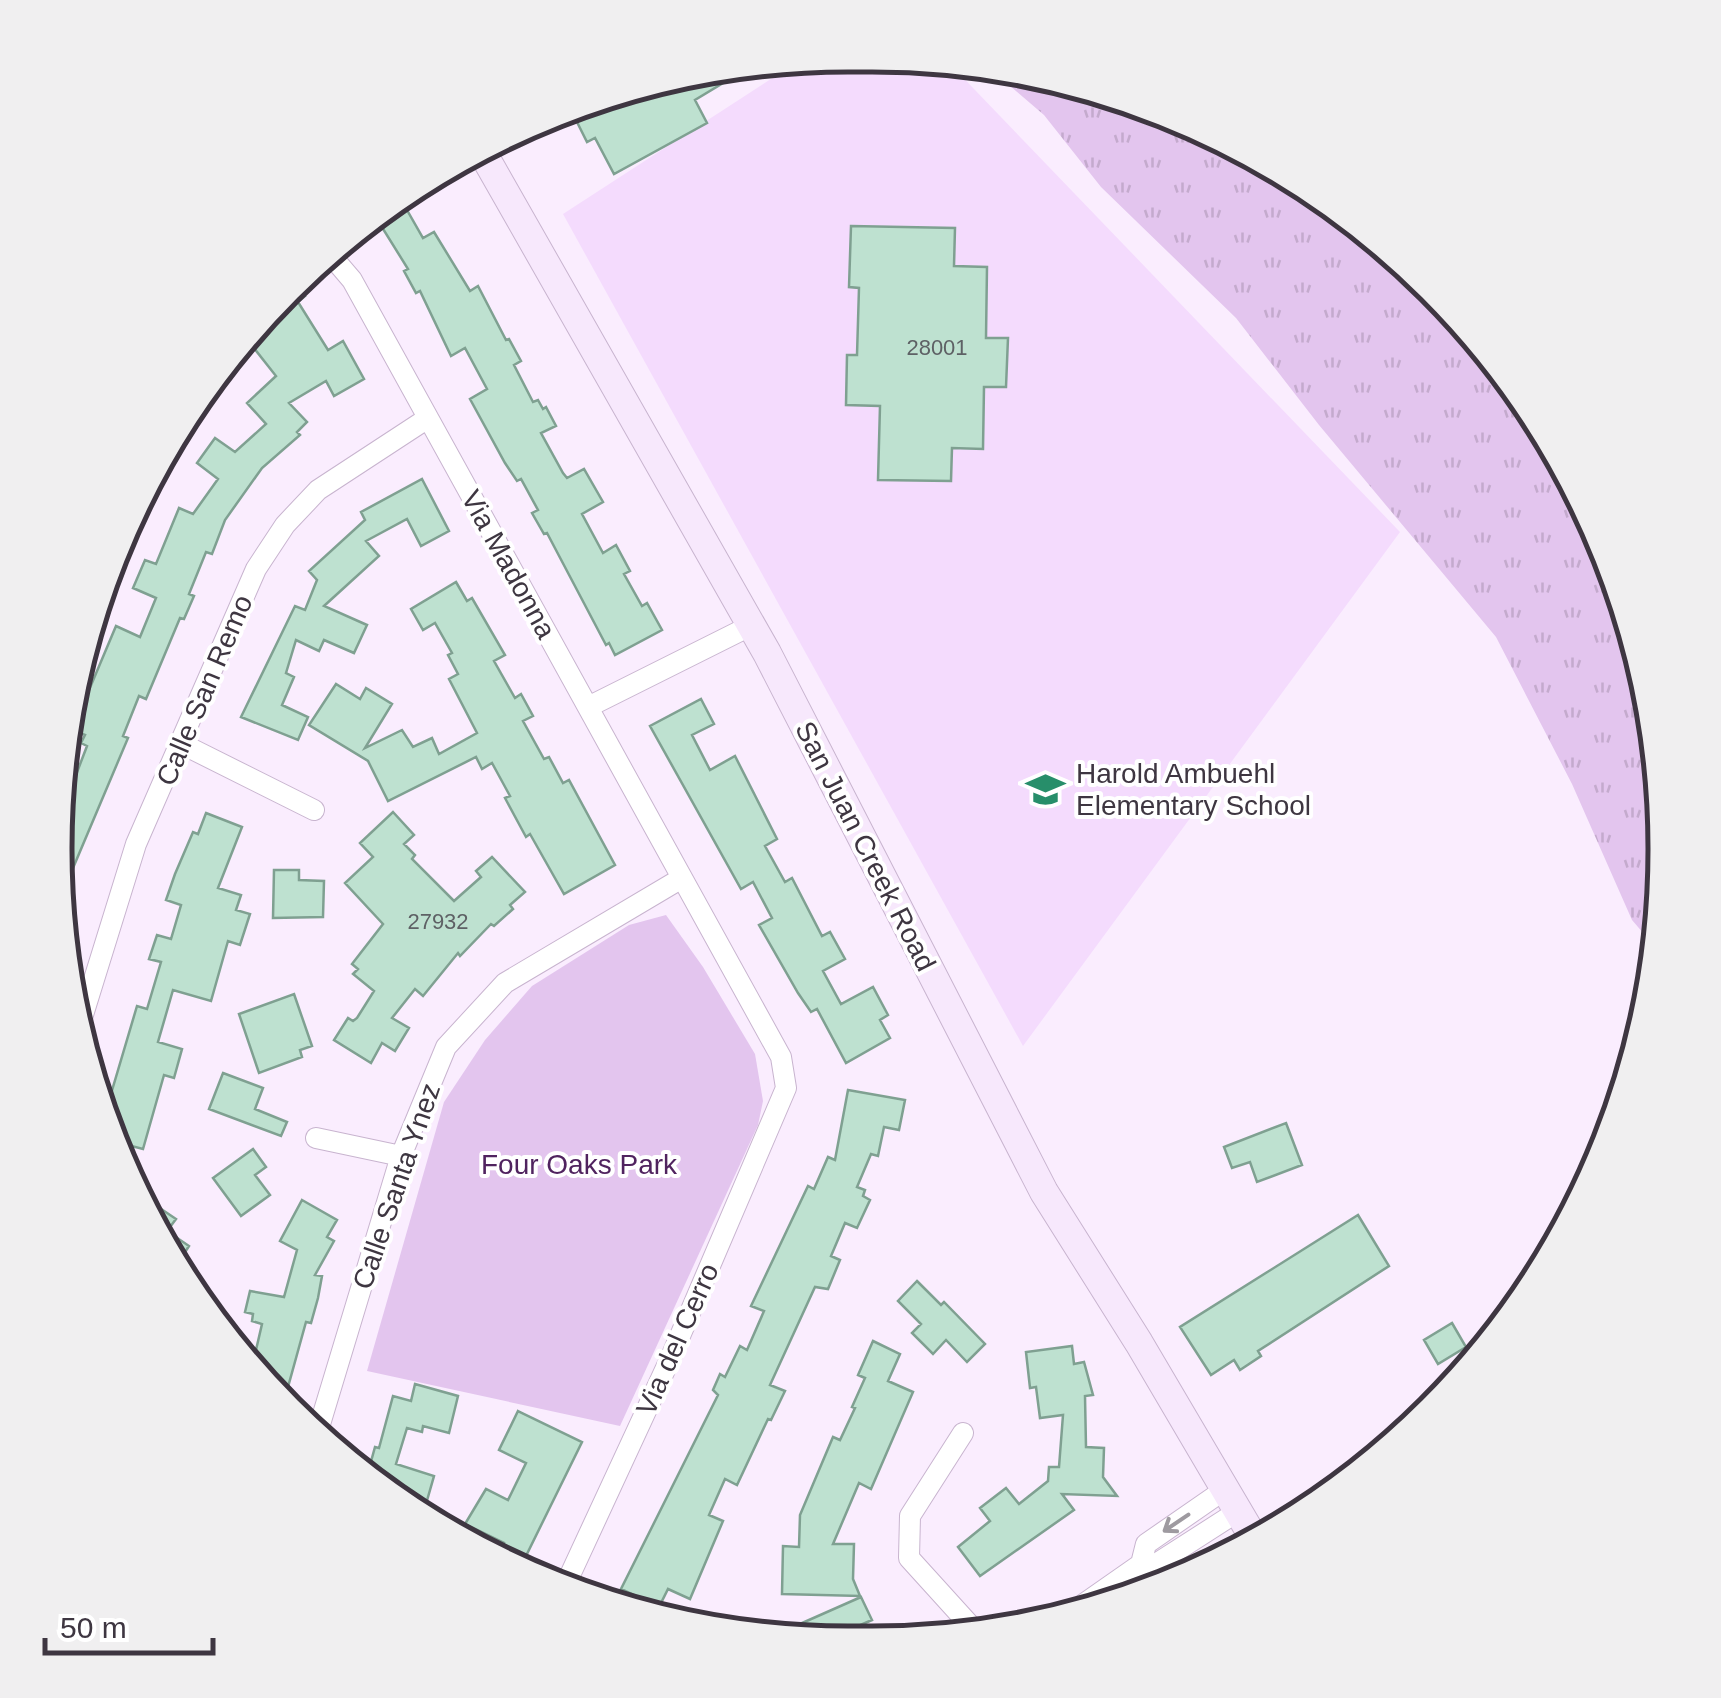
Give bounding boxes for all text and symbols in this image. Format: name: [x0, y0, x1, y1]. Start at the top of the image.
house number: 28001: [906, 335, 968, 360]
street label: Via Madonna: [455, 485, 562, 644]
street label: Calle San Remo: [150, 590, 259, 790]
street label: San Juan Creek Road: [789, 716, 942, 976]
place label: Harold Ambuehl Elementary School: [1076, 758, 1311, 821]
school or university icon: Harold Ambuehl Elementary School: [1025, 768, 1067, 810]
house number: 27932: [407, 909, 469, 934]
street label: Calle Santa Ynez: [347, 1079, 446, 1293]
park label: Four Oaks Park: [481, 1149, 678, 1180]
street label: Via del Cerro: [630, 1258, 725, 1420]
one-way arrow: [1163, 1512, 1190, 1533]
scale bar: [45, 1593, 212, 1655]
text: 50 m: [60, 1611, 127, 1644]

